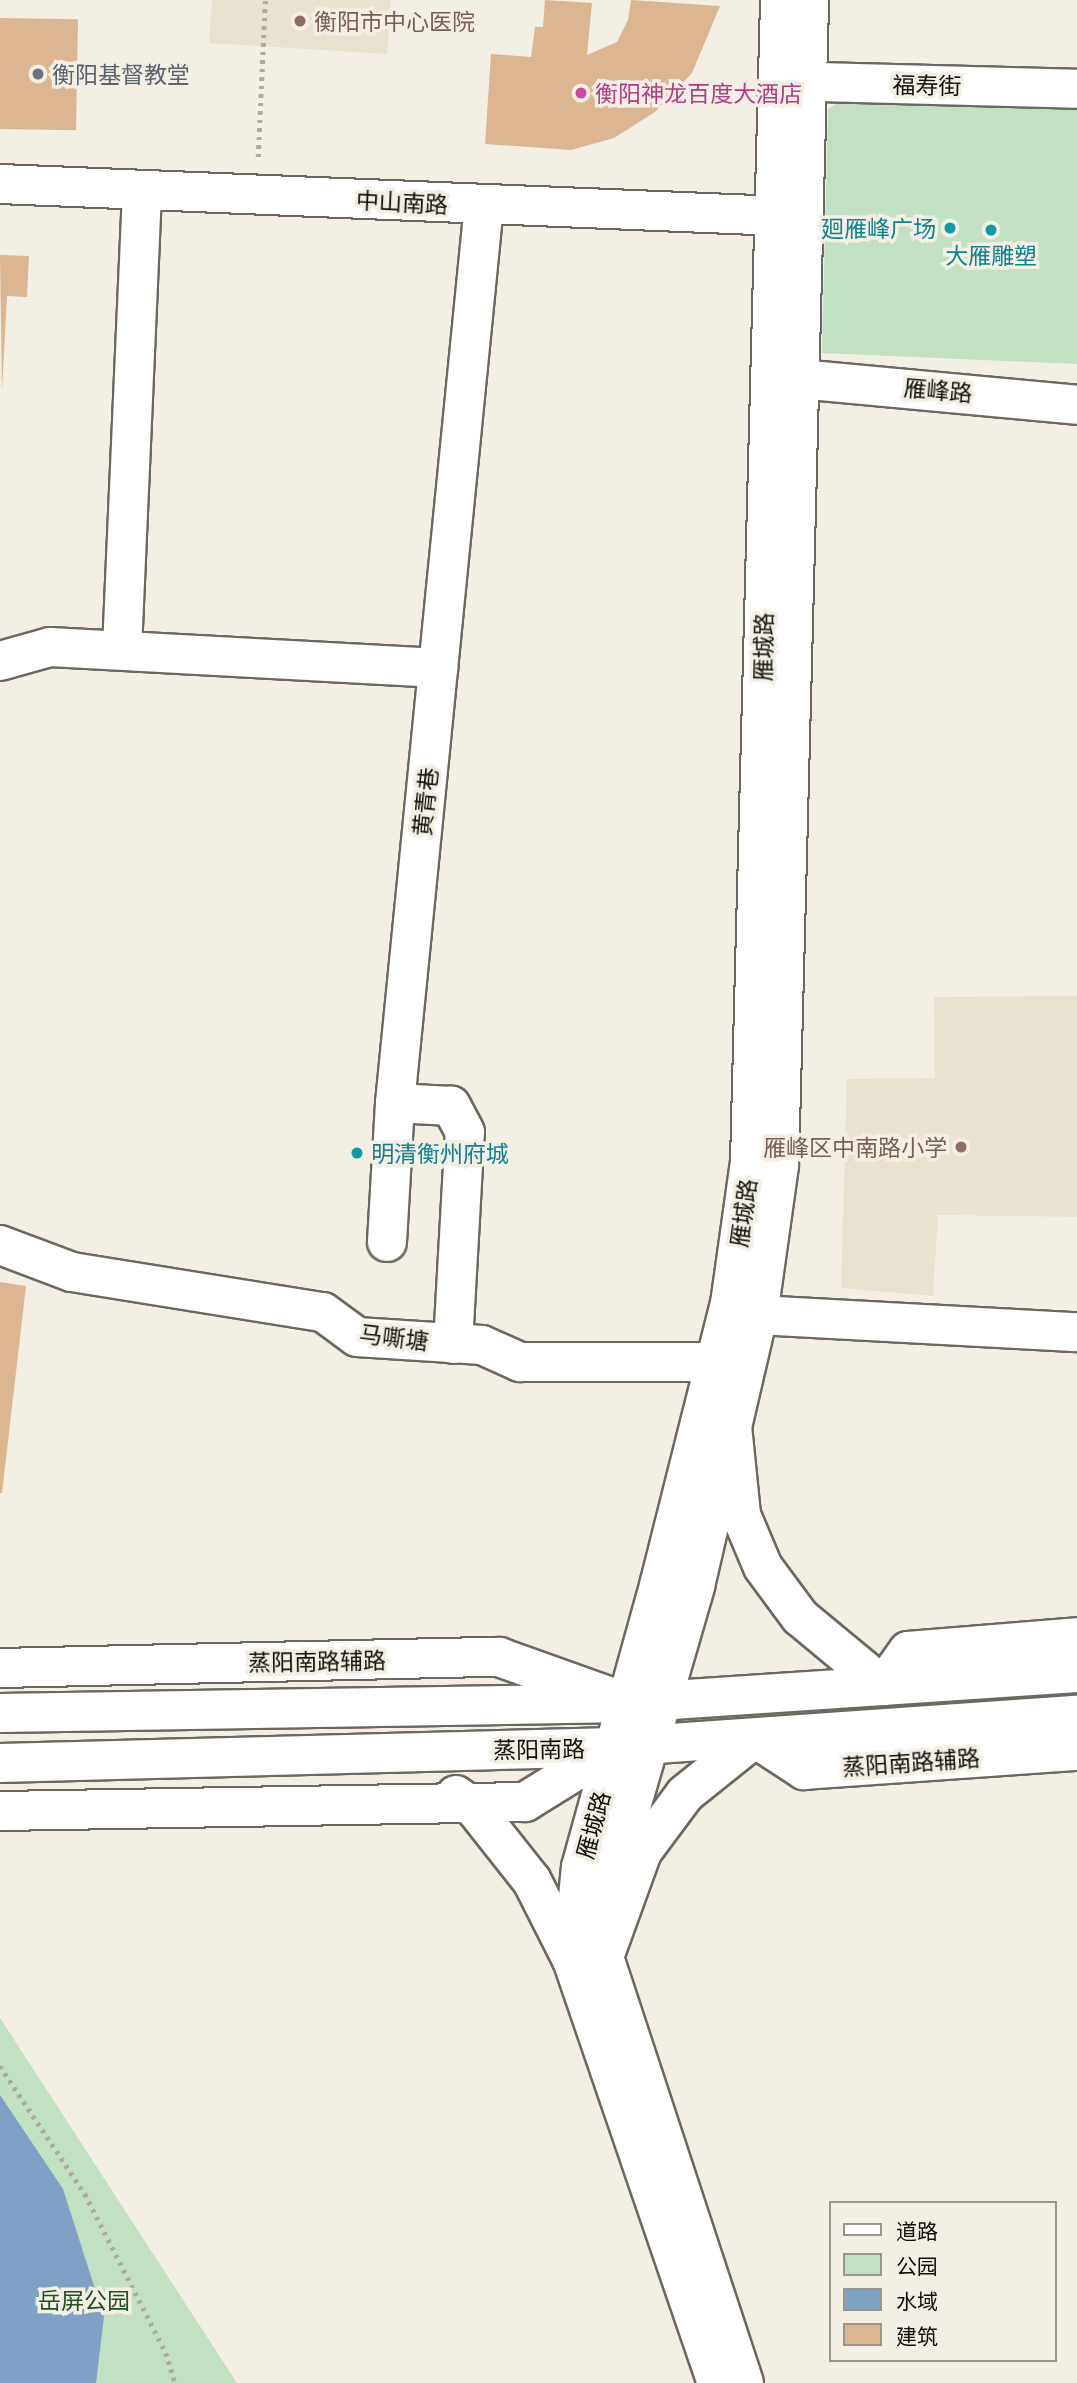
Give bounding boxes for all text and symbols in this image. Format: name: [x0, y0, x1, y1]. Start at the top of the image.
place label: 衡阳市中心医院: [314, 7, 475, 35]
marker: 衡阳市中心医院: [292, 13, 308, 29]
place label: 衡阳基督教堂: [52, 60, 190, 88]
marker: 衡阳基督教堂: [30, 66, 46, 82]
street label: 福寿街: [892, 71, 962, 99]
place label: 衡阳神龙百度大酒店: [595, 79, 802, 107]
marker: 衡阳神龙百度大酒店: [573, 85, 589, 101]
street label: 中山南路: [355, 186, 449, 218]
place label: 廻雁峰广场: [821, 214, 936, 242]
marker: 廻雁峰广场: [942, 220, 958, 236]
marker: 大雁雕塑: [983, 222, 999, 238]
place label: 大雁雕塑: [945, 241, 1037, 269]
street label: 雁峰路: [902, 373, 974, 407]
street label: 雁城路: [749, 612, 777, 682]
street label: 黄青巷: [408, 766, 442, 838]
place label: 雁峰区中南路小学: [763, 1133, 947, 1161]
place label: 明清衡州府城: [371, 1139, 509, 1167]
marker: 雁峰区中南路小学: [953, 1139, 969, 1155]
marker: 明清衡州府城: [349, 1145, 365, 1161]
street label: 雁城路: [725, 1177, 761, 1249]
street label: 马嘶塘: [358, 1319, 430, 1355]
street label: 蒸阳南路辅路: [248, 1646, 386, 1676]
street label: 蒸阳南路: [493, 1734, 585, 1764]
street label: 蒸阳南路辅路: [841, 1743, 981, 1781]
street label: 雁城路: [571, 1788, 615, 1862]
legend: [828, 2201, 1056, 2362]
text: 道路: [896, 2218, 938, 2243]
text: 公园: [896, 2253, 938, 2278]
park label: 岳屏公园: [38, 2286, 130, 2314]
text: 水域: [896, 2288, 938, 2313]
text: 建筑: [896, 2323, 938, 2348]

